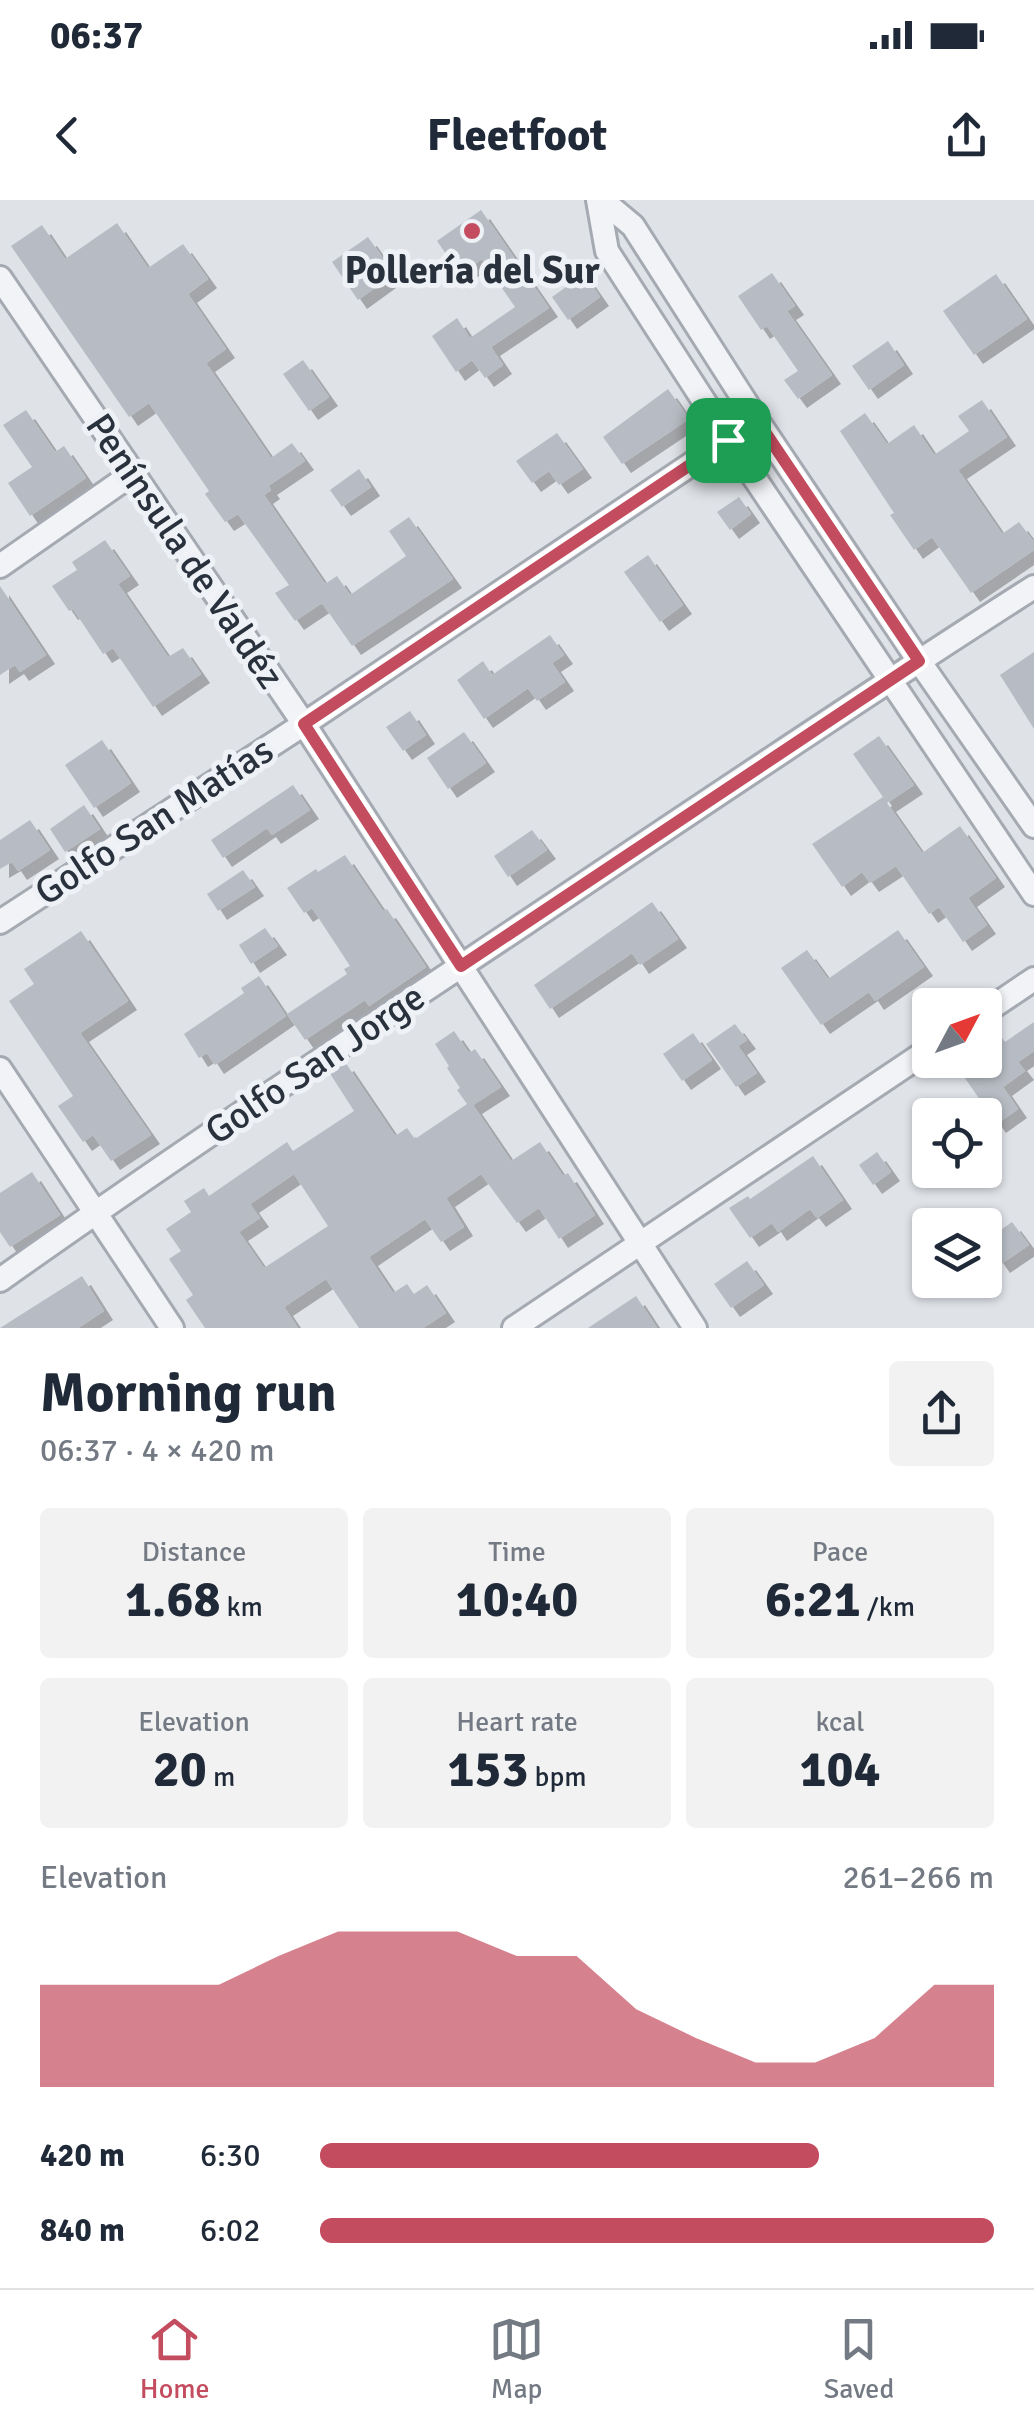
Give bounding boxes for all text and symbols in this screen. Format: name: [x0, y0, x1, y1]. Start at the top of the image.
text: 06:37: [50, 12, 143, 59]
icon: back: [40, 108, 95, 163]
text: Fleetfoot: [427, 108, 607, 163]
icon: share: [939, 108, 994, 163]
marker: Pollería del Sur: [461, 220, 483, 242]
place label: Pollería del Sur: [345, 247, 600, 294]
pin: [686, 398, 771, 483]
street label: Península de Valdéz: [76, 405, 294, 697]
icon: arrive: [701, 413, 756, 468]
street label: Golfo San Matías: [26, 727, 282, 915]
street label: Golfo San Jorge: [196, 973, 434, 1155]
north arrow: [912, 988, 1002, 1078]
map controls: [912, 988, 1002, 1298]
button: locate: [912, 1098, 1002, 1188]
button: layers: [912, 1208, 1002, 1298]
text: Morning run: [40, 1359, 337, 1427]
button: share: [889, 1361, 994, 1466]
text: 06:37 · 4 × 420 m: [40, 1431, 275, 1470]
text: Distance: [142, 1535, 246, 1569]
text: Time: [488, 1535, 546, 1569]
text: Pace: [812, 1535, 868, 1569]
text: 1.68: [125, 1569, 220, 1631]
text: 10:40: [456, 1569, 578, 1631]
text: 6:21: [765, 1569, 861, 1631]
text: km: [220, 1590, 263, 1624]
text: /km: [861, 1590, 915, 1624]
text: Elevation: [138, 1705, 250, 1739]
text: Heart rate: [456, 1705, 578, 1739]
text: kcal: [815, 1705, 865, 1739]
text: 20: [153, 1739, 207, 1801]
text: 153: [447, 1739, 528, 1801]
text: 104: [799, 1739, 881, 1801]
text: m: [207, 1760, 235, 1794]
text: bpm: [528, 1760, 587, 1794]
text: Elevation: [40, 1858, 167, 1897]
text: 261–266 m: [843, 1858, 994, 1897]
text: 420 m: [40, 2136, 125, 2175]
text: 6:30: [200, 2136, 260, 2175]
text: 840 m: [40, 2211, 125, 2250]
text: 6:02: [200, 2211, 260, 2250]
tab: Home: [140, 2312, 210, 2406]
tab: Map: [489, 2312, 544, 2406]
tab: Saved: [824, 2312, 894, 2406]

